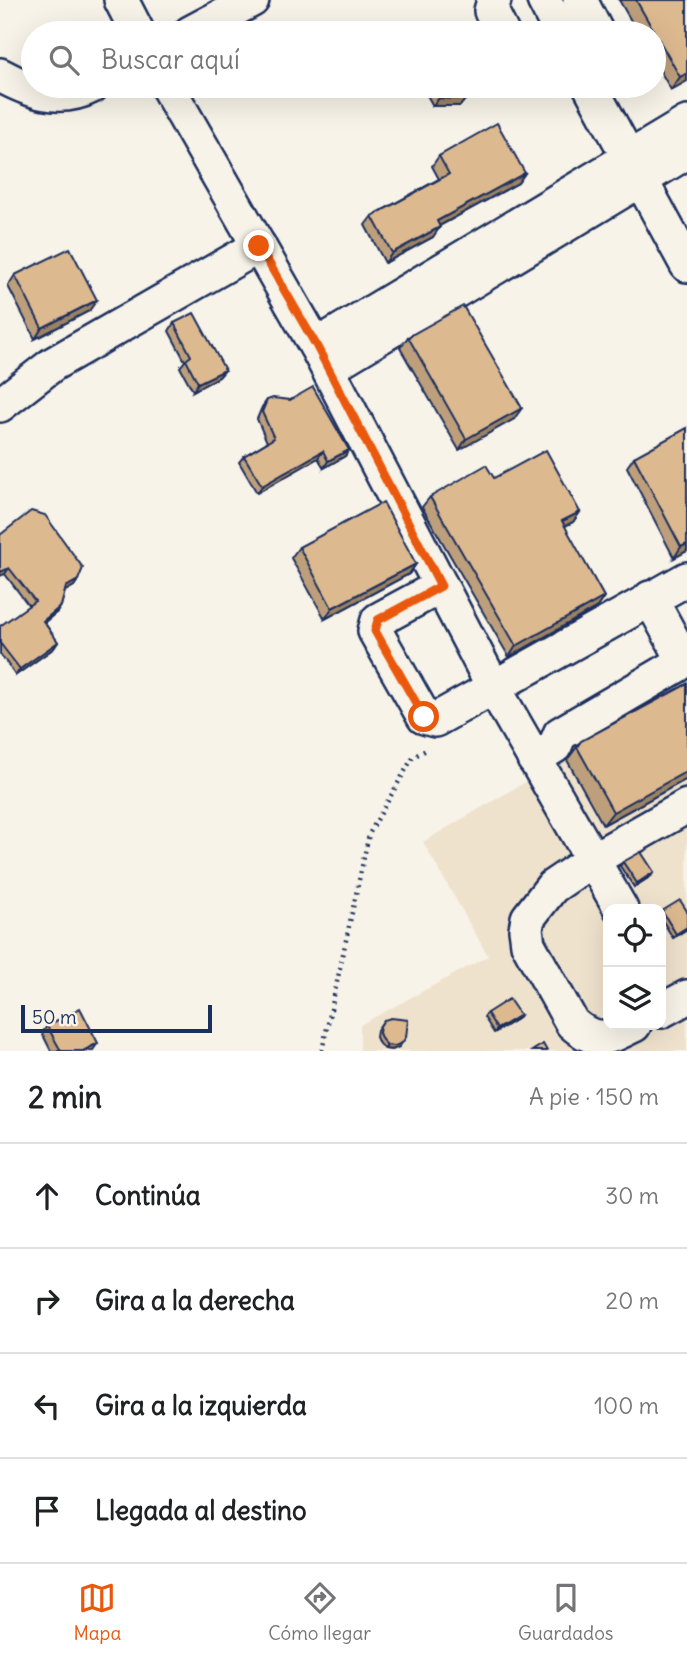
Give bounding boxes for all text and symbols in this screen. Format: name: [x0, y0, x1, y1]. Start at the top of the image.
search box: [21, 21, 666, 98]
icon: search: [45, 41, 83, 79]
text: Buscar aquí: [101, 43, 240, 76]
route end: [243, 230, 274, 261]
route start: [408, 701, 439, 732]
map controls: [603, 904, 666, 1030]
button: locate: [603, 904, 666, 967]
button: layers: [603, 967, 666, 1030]
scale bar: [21, 1002, 212, 1034]
text: 50 m: [32, 1005, 77, 1029]
text: 2 min: [28, 1078, 102, 1116]
text: A pie · 150 m: [529, 1082, 659, 1111]
icon: ahead: [28, 1177, 66, 1215]
text: Continúa: [95, 1179, 201, 1212]
text: 30 m: [605, 1181, 659, 1210]
icon: right: [28, 1282, 66, 1320]
text: Gira a la derecha: [95, 1284, 295, 1317]
text: 20 m: [606, 1286, 659, 1315]
icon: left: [28, 1387, 66, 1425]
text: Gira a la izquierda: [95, 1389, 307, 1422]
text: 100 m: [594, 1391, 659, 1420]
icon: arrive: [28, 1492, 66, 1530]
text: Llegada al destino: [95, 1494, 307, 1527]
tab: Mapa: [73, 1579, 121, 1645]
tab: Cómo llegar: [268, 1579, 371, 1645]
tab: Guardados: [518, 1579, 614, 1645]

